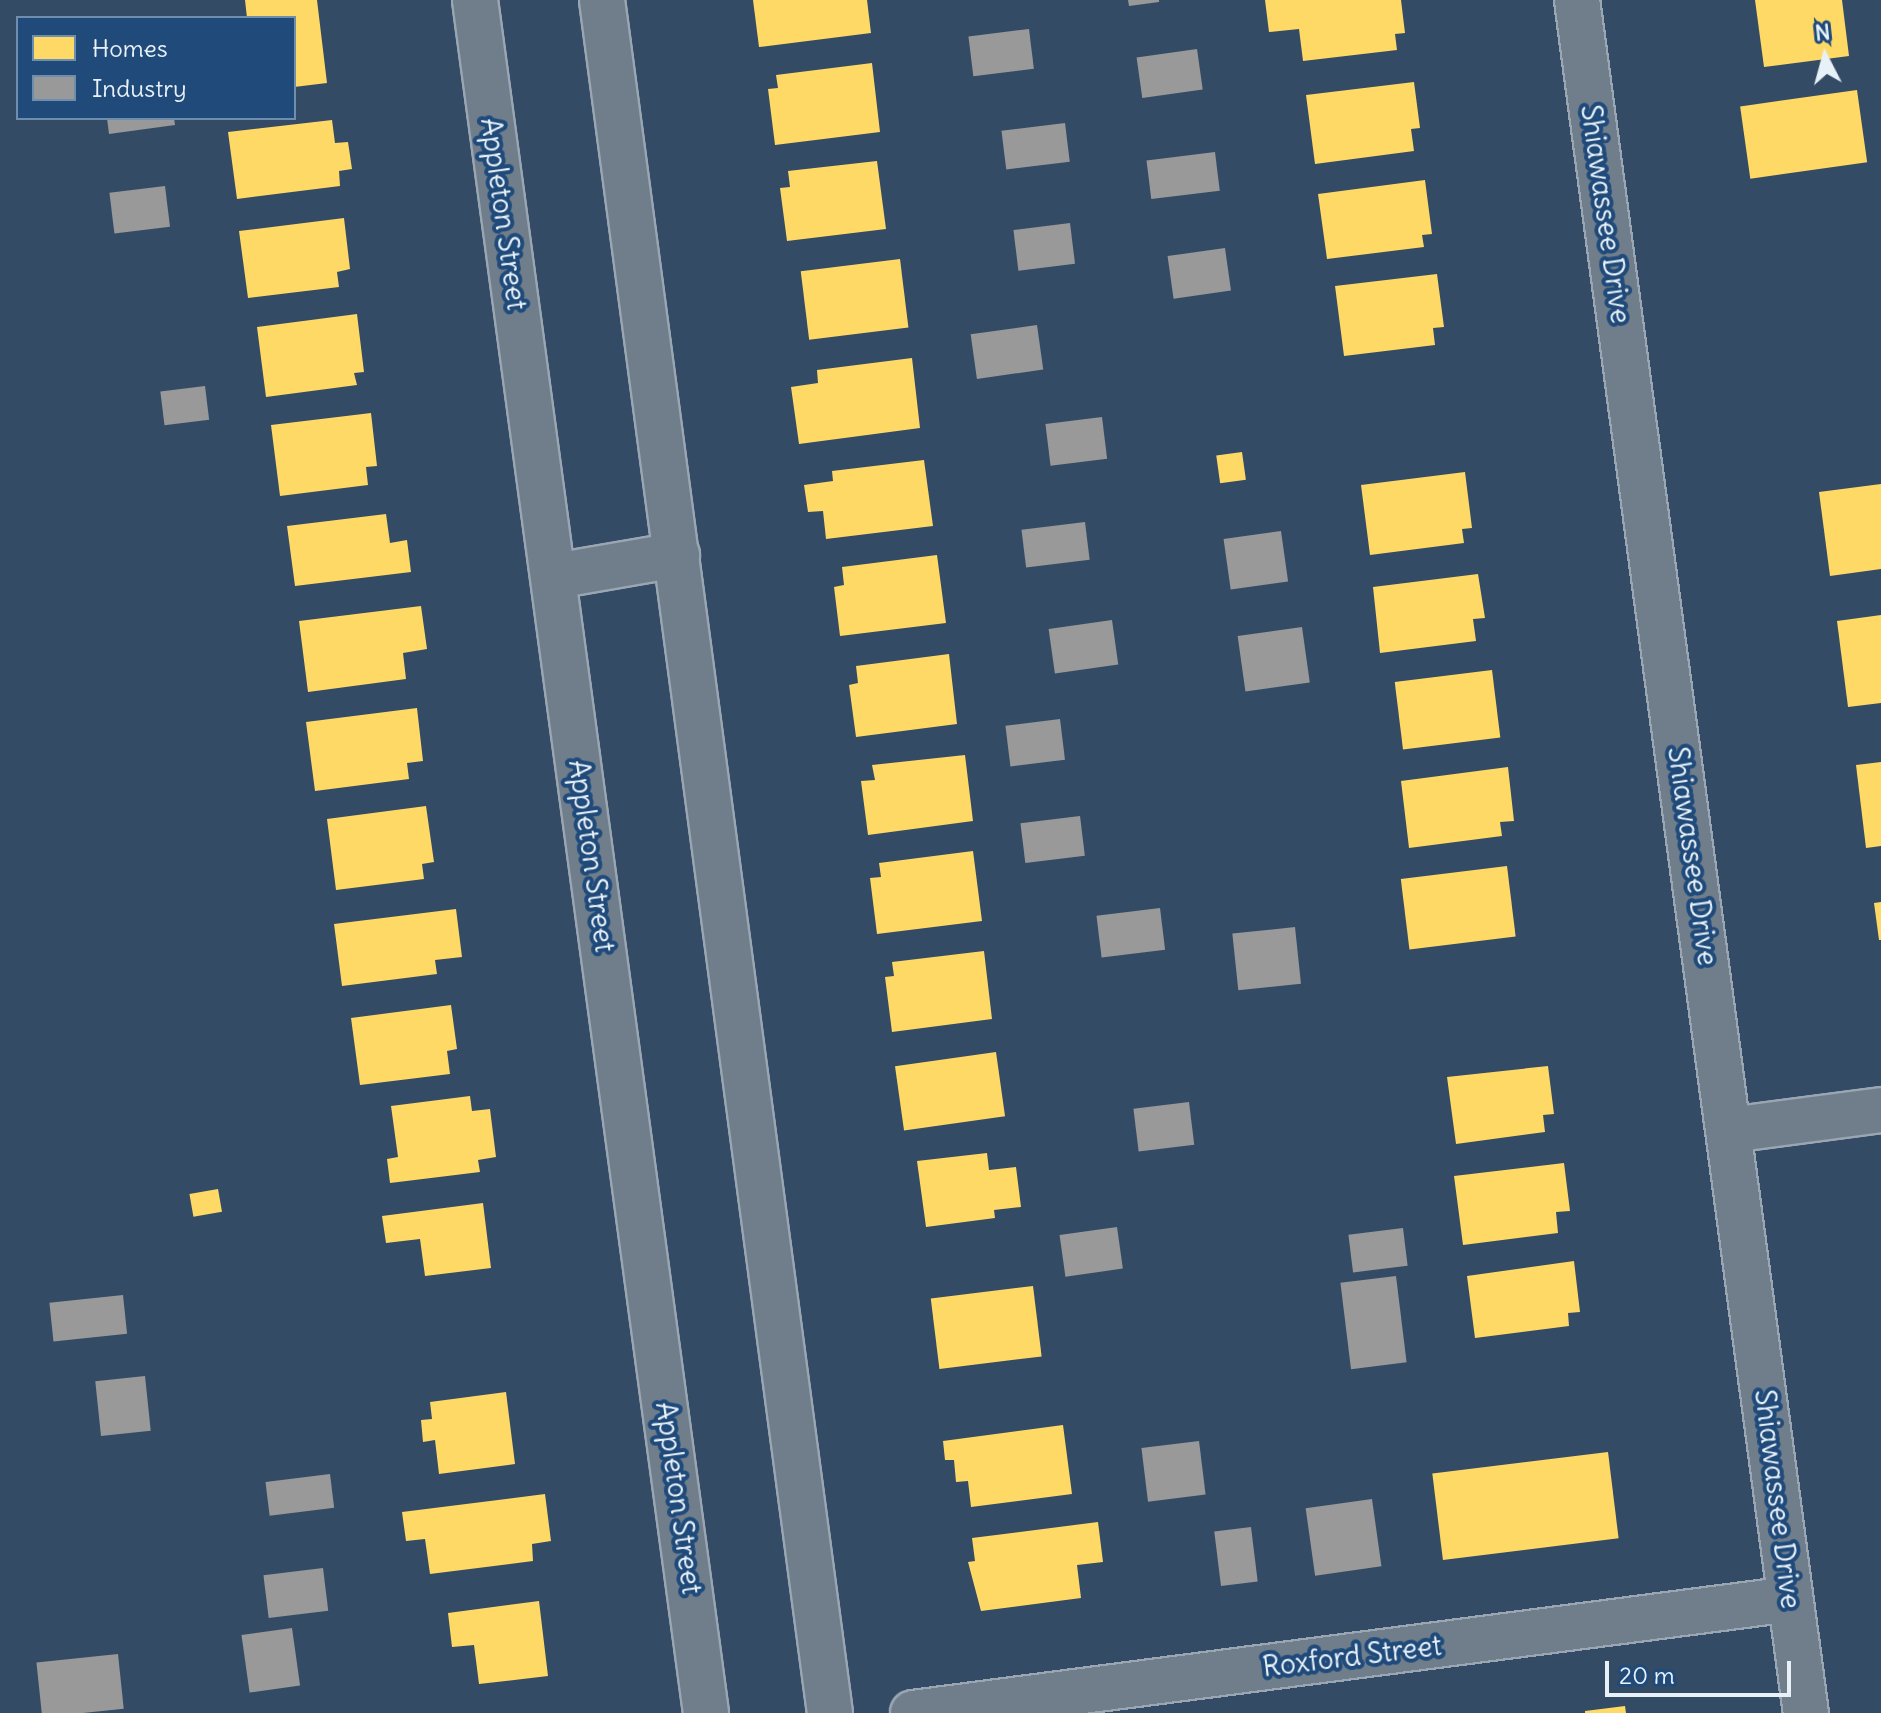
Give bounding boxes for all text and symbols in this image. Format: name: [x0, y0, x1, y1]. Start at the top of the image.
legend: [16, 16, 296, 120]
north arrow: [1785, 16, 1865, 96]
text: N: [1813, 17, 1832, 47]
text: Homes: [92, 33, 168, 63]
text: Industry: [92, 73, 187, 103]
street label: Shiawassee Drive: [1574, 102, 1638, 326]
street label: Appleton Street: [474, 116, 534, 312]
street label: Shiawassee Drive: [1661, 744, 1725, 968]
street label: Appleton Street: [562, 758, 622, 954]
street label: Shiawassee Drive: [1748, 1388, 1808, 1610]
street label: Appleton Street: [649, 1400, 709, 1596]
street label: Roxford Street: [1261, 1628, 1443, 1684]
scale bar: [1609, 1645, 1795, 1695]
text: 20 m: [1619, 1660, 1675, 1690]

